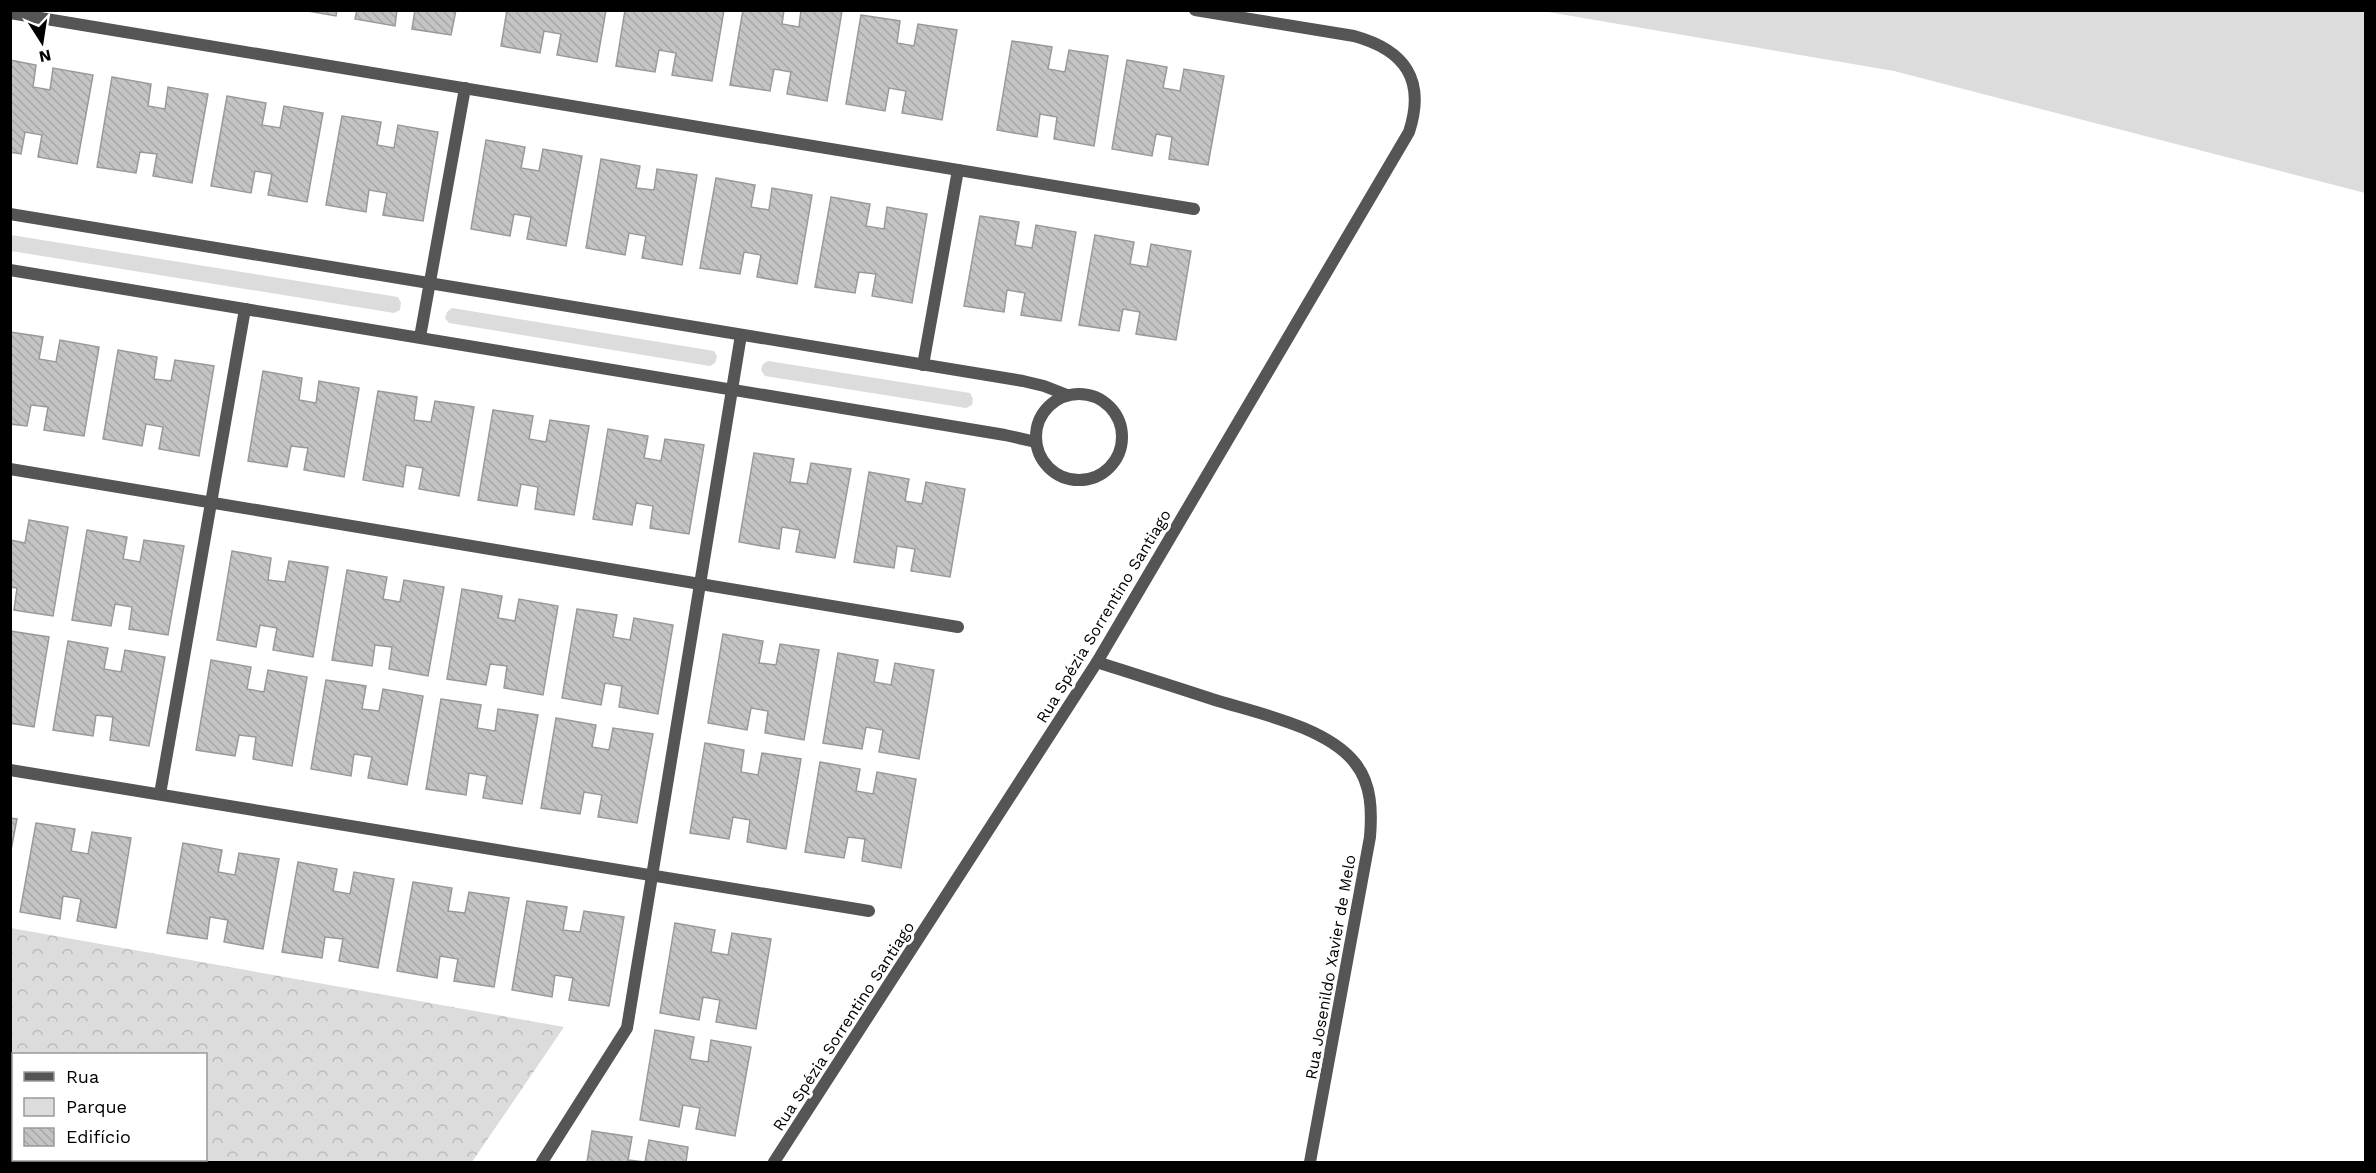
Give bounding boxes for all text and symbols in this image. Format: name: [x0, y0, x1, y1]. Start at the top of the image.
north arrow: [12, 12, 72, 72]
text: N: [37, 46, 53, 67]
street label: Rua Spézia Sorrentino Santiago: [1032, 506, 1175, 726]
street label: Rua Josenildo Xavier de Melo: [1301, 853, 1360, 1081]
street label: Rua Spézia Sorrentino Santiago: [769, 918, 918, 1134]
legend: [12, 1053, 207, 1161]
text: Rua: [66, 1066, 99, 1087]
text: Parque: [66, 1096, 127, 1117]
text: Edifício: [66, 1126, 131, 1147]

